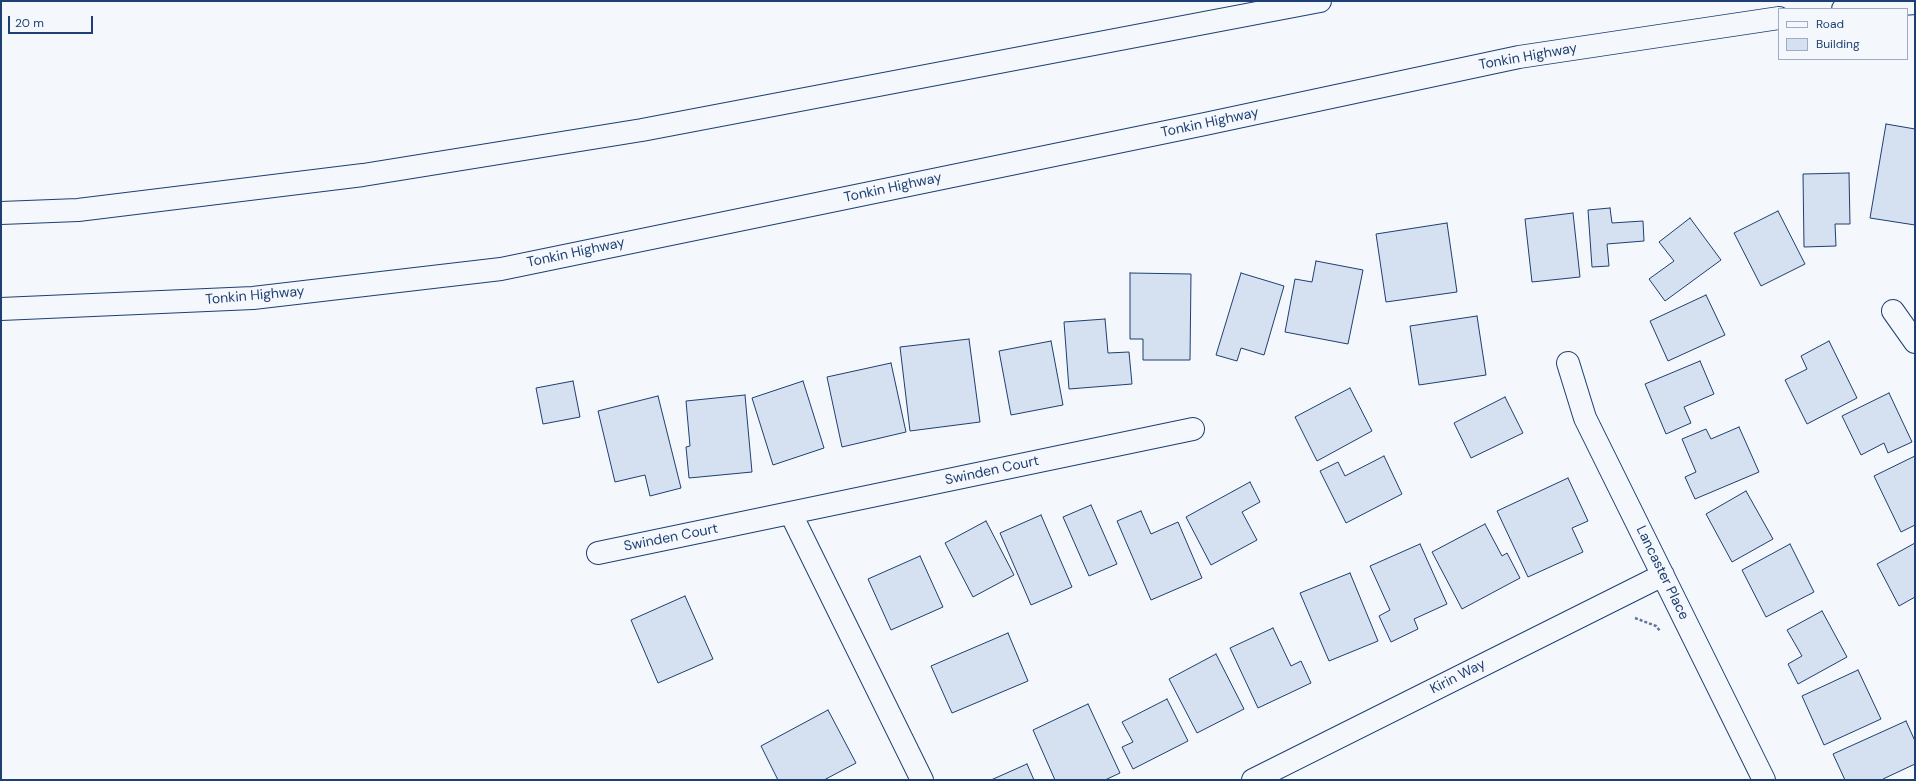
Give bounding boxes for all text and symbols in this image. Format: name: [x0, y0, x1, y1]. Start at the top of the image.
scale bar: [10, 8, 95, 34]
legend: [1778, 8, 1908, 60]
text: 20 m: [15, 15, 44, 31]
text: Road: [1816, 16, 1844, 32]
text: Building: [1816, 36, 1860, 52]
street label: Tonkin Highway: [1478, 40, 1578, 74]
street label: Tonkin Highway: [1160, 104, 1260, 142]
street label: Tonkin Highway: [843, 169, 943, 207]
street label: Tonkin Highway: [526, 234, 626, 272]
street label: Tonkin Highway: [205, 283, 305, 309]
street label: Swinden Court: [943, 453, 1041, 489]
street label: Swinden Court: [622, 521, 720, 555]
street label: Lancaster Place: [1632, 523, 1692, 623]
street label: Kirin Way: [1428, 656, 1488, 698]

